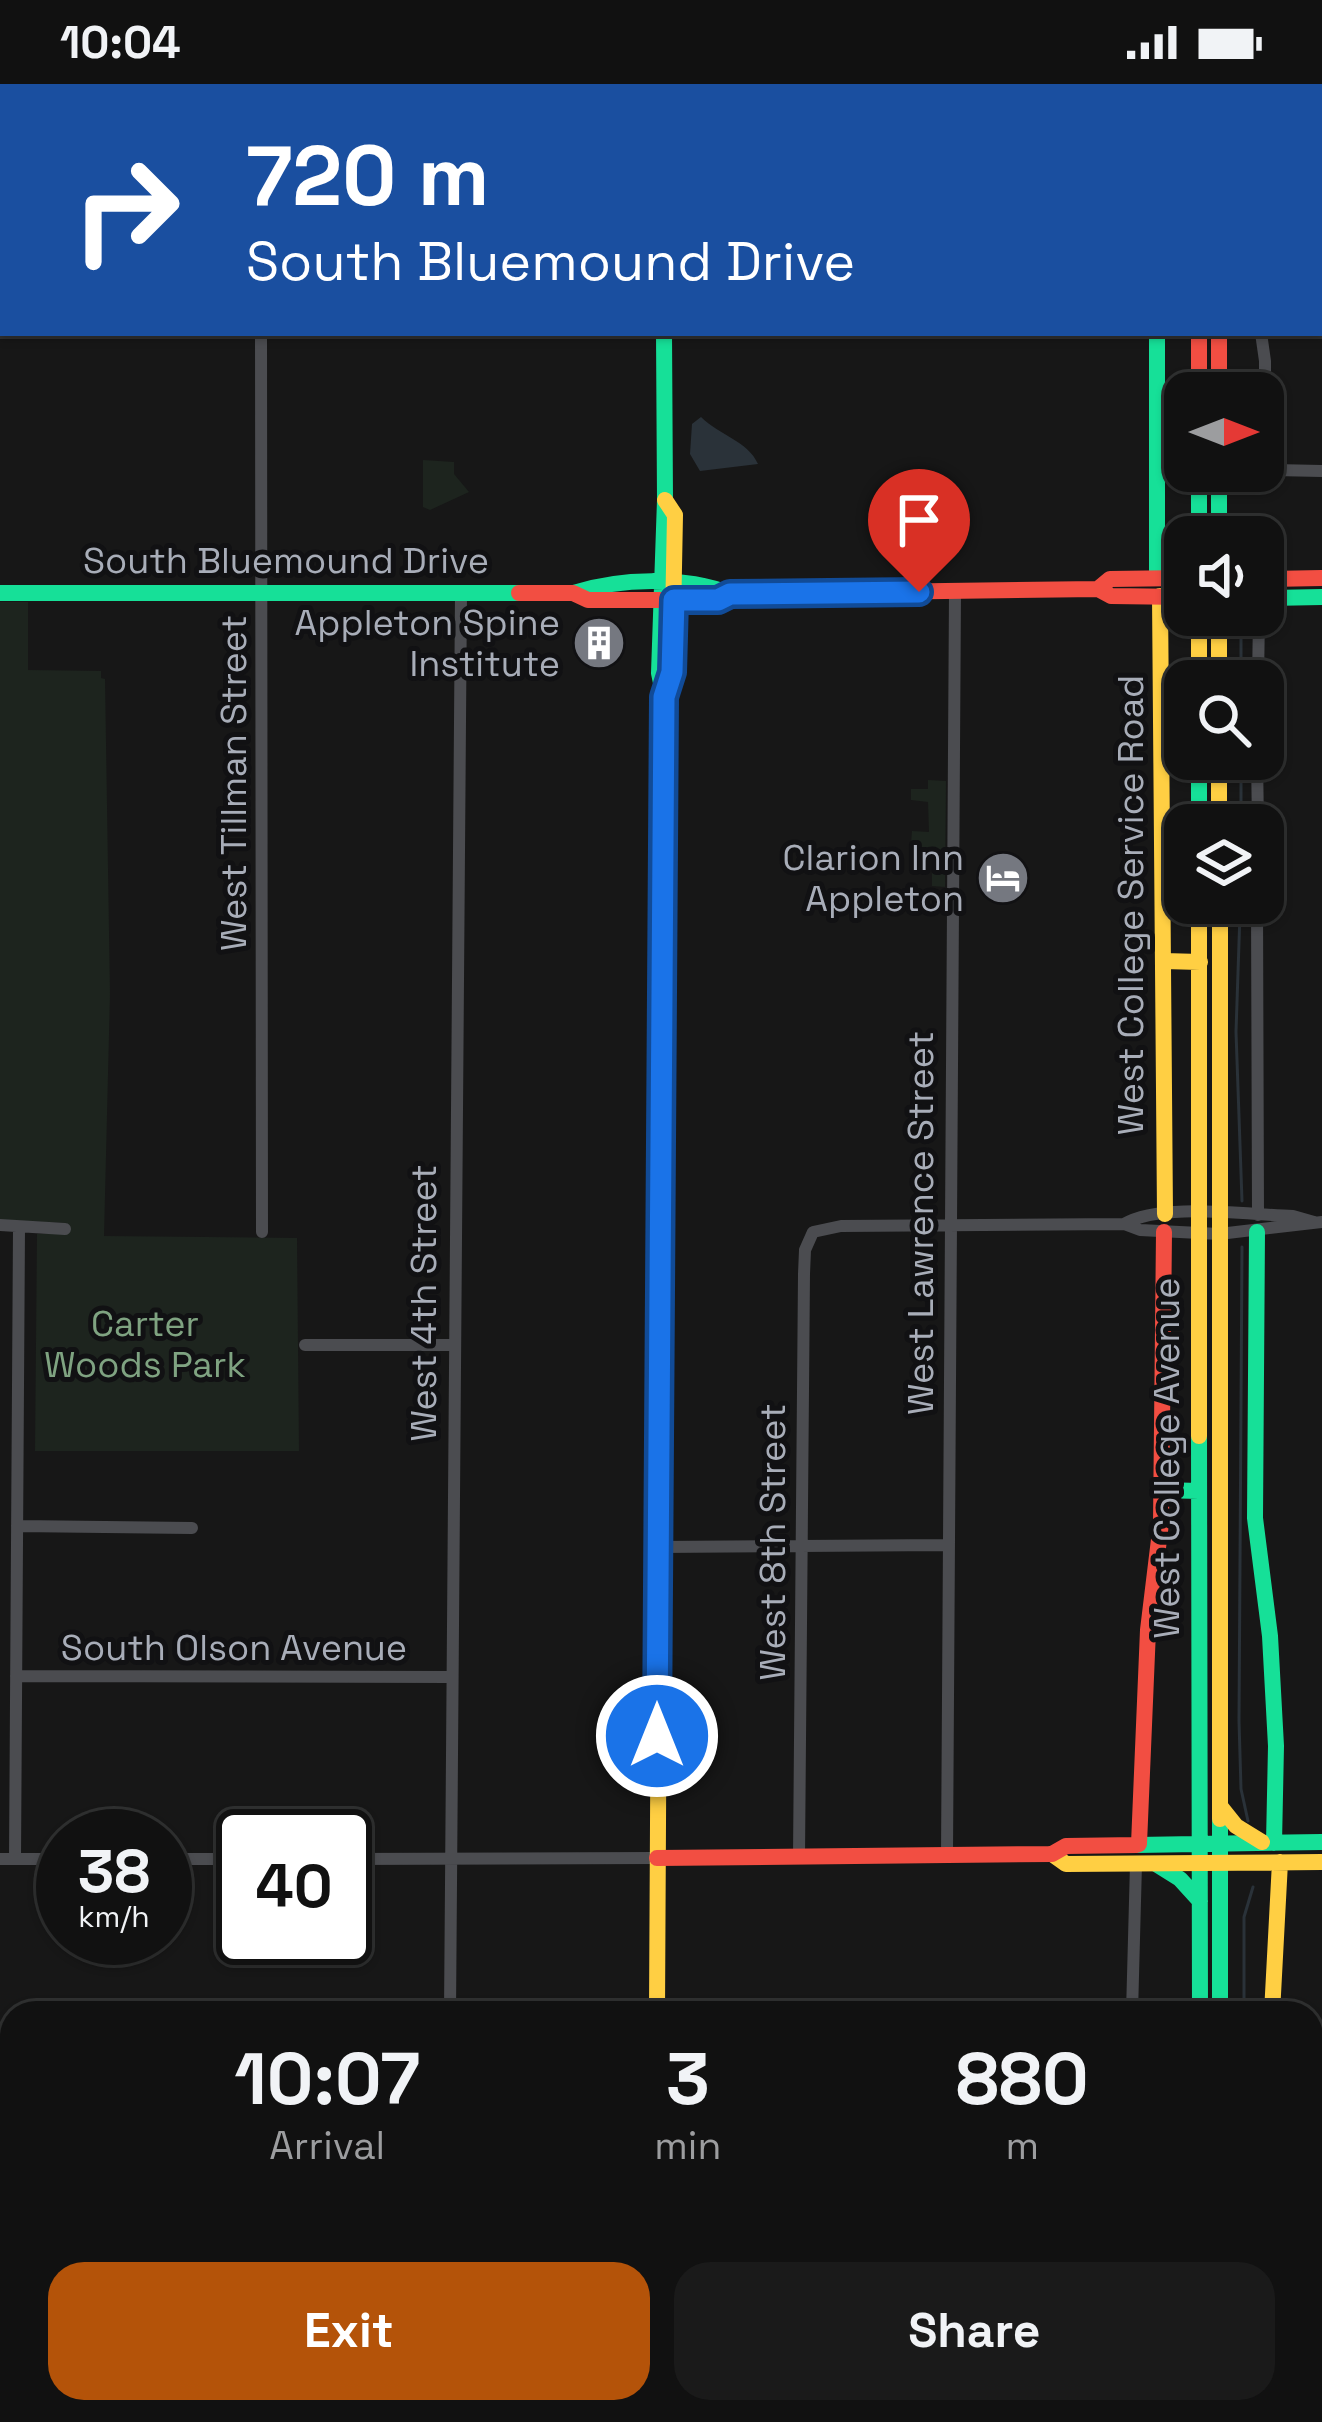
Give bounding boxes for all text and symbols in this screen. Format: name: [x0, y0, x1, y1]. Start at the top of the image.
text: 10:04: [60, 14, 181, 71]
text: 720 m: [246, 122, 490, 230]
icon: right: [48, 132, 204, 288]
text: South Bluemound Drive: [246, 227, 855, 296]
north arrow: [1164, 372, 1284, 492]
map controls: [1164, 372, 1284, 924]
pin: [868, 469, 970, 592]
icon: arrive: [886, 487, 952, 553]
button: sound: [1164, 516, 1284, 636]
street label: South Bluemound Drive: [83, 538, 489, 584]
place label: Appleton Spine Institute: [295, 600, 560, 687]
street label: West Tillman Street: [211, 615, 257, 951]
building icon: Appleton Spine Institute: [571, 615, 627, 671]
button: search: [1164, 660, 1284, 780]
street label: West College Service Road: [1108, 675, 1154, 1135]
button: layers: [1164, 804, 1284, 924]
place label: Clarion Inn Appleton: [782, 835, 964, 922]
hotel icon: Clarion Inn Appleton: [975, 850, 1031, 906]
street label: West Lawrence Street: [898, 1031, 944, 1415]
street label: West 4th Street: [401, 1164, 447, 1442]
street label: West College Avenue: [1144, 1277, 1190, 1639]
park label: Carter Woods Park: [44, 1301, 246, 1388]
street label: West 8th Street: [750, 1403, 796, 1681]
street label: South Olson Avenue: [61, 1625, 407, 1671]
position arrow: [594, 1673, 720, 1799]
speed limit sign: 40: [216, 1809, 372, 1965]
text: 38: [78, 1833, 150, 1910]
text: km/h: [78, 1897, 150, 1936]
text: 10:07: [234, 2033, 420, 2125]
text: 3: [666, 2033, 710, 2125]
text: 880: [956, 2033, 1089, 2125]
text: Arrival: [269, 2121, 385, 2170]
text: min: [654, 2121, 721, 2170]
text: m: [1005, 2121, 1039, 2170]
button: Exit: [48, 2262, 650, 2400]
button: Share: [674, 2262, 1275, 2400]

